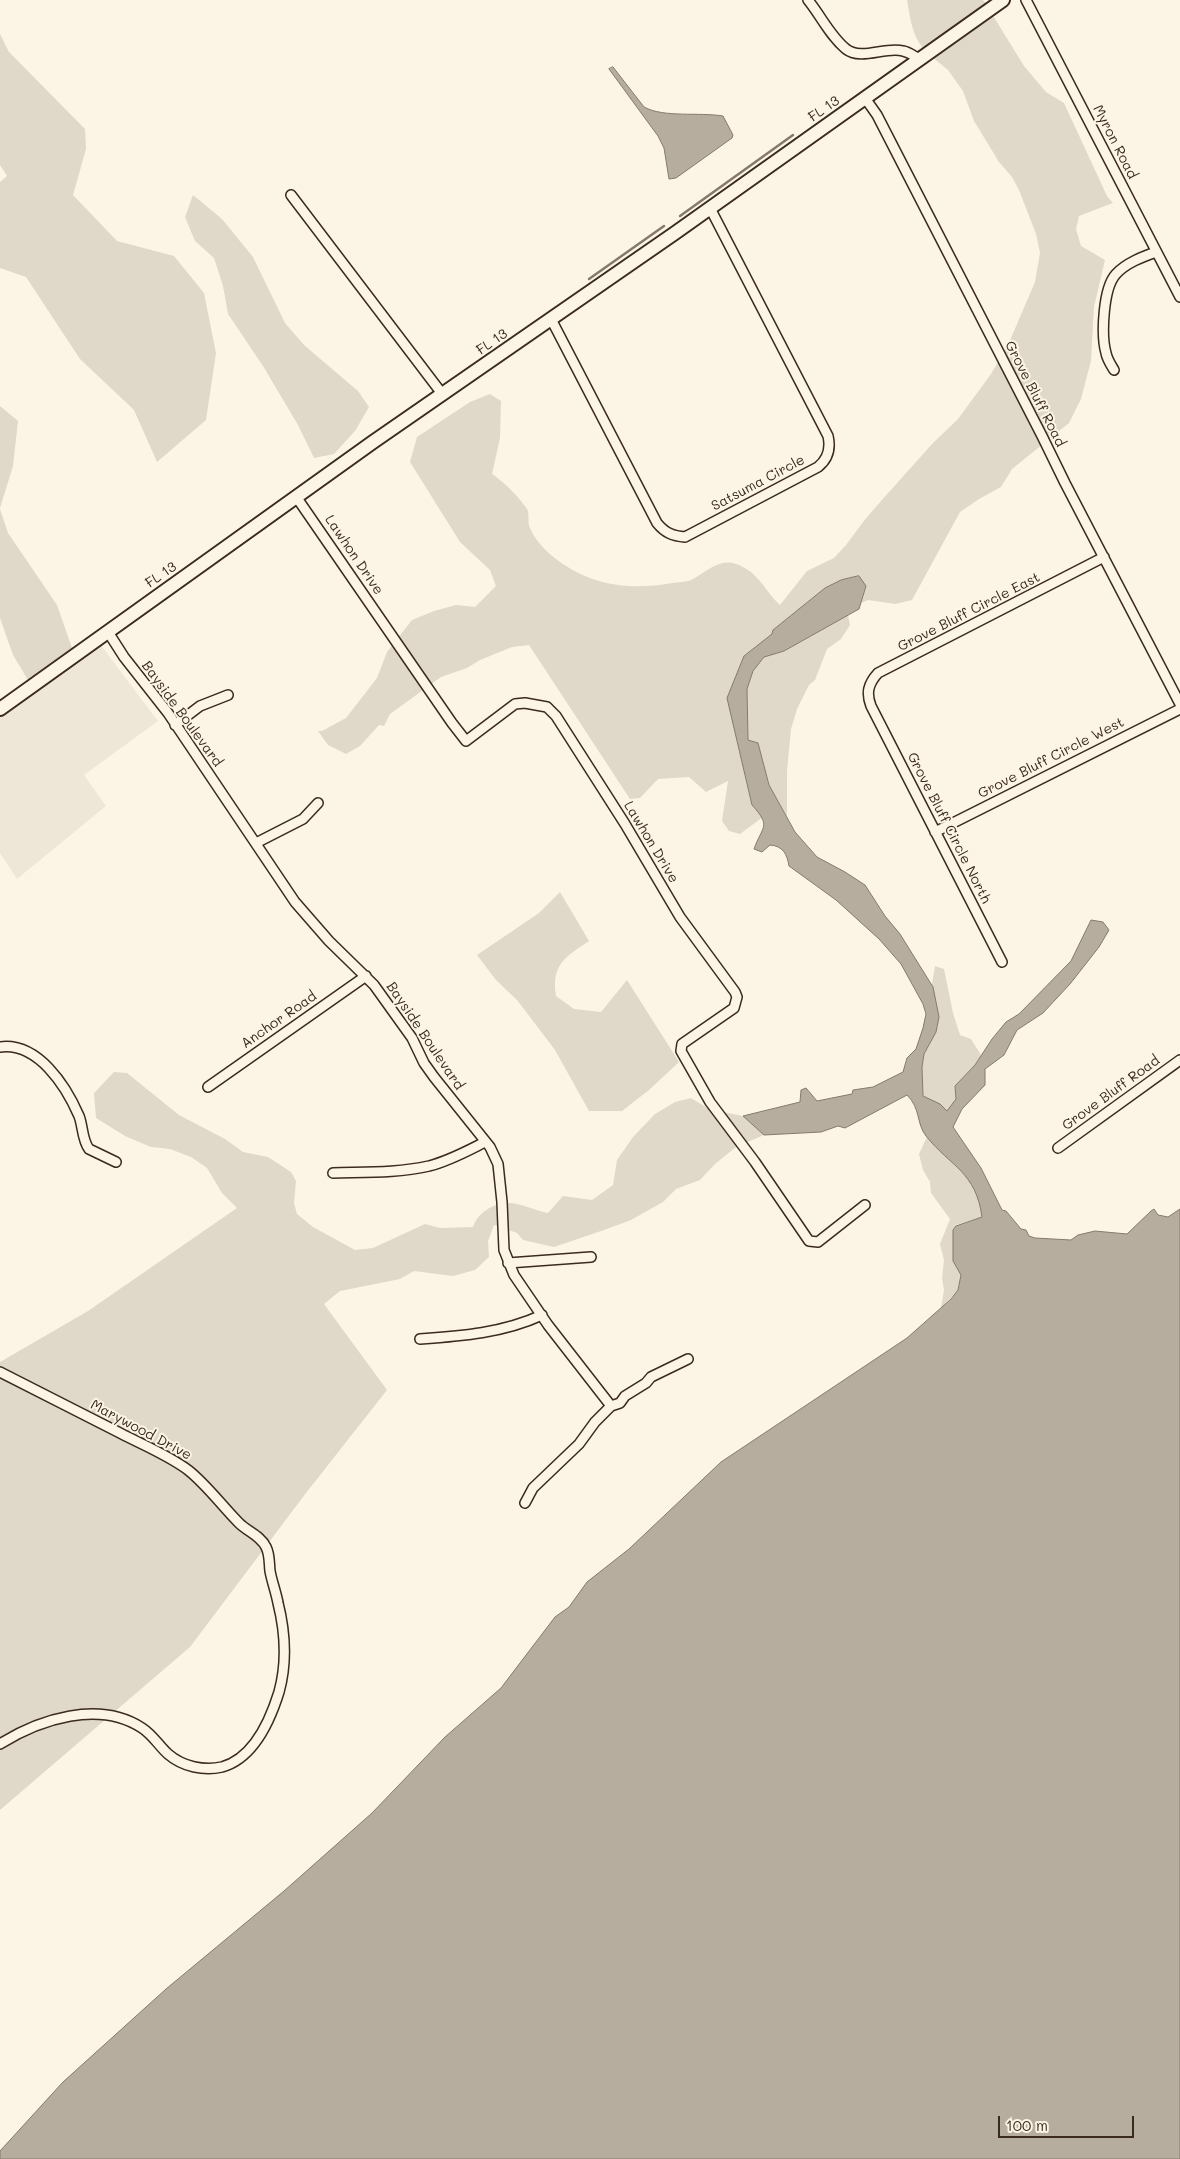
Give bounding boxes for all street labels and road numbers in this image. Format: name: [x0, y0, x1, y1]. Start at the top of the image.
street label: FL 13: [805, 92, 843, 126]
street label: Myron Road: [1089, 102, 1141, 182]
street label: FL 13: [473, 325, 511, 359]
street label: Grove Bluff Road: [1001, 338, 1069, 450]
street label: Satsuma Circle: [708, 451, 808, 515]
street label: Lawhon Drive: [321, 512, 387, 598]
street label: FL 13: [142, 558, 180, 592]
street label: Grove Bluff Circle East: [895, 569, 1043, 655]
street label: Bayside Boulevard: [138, 658, 226, 770]
street label: Grove Bluff Circle West: [975, 714, 1127, 802]
street label: Grove Bluff Circle North: [904, 750, 994, 906]
street label: Lawhon Drive: [620, 798, 682, 886]
street label: Bayside Boulevard: [383, 979, 467, 1093]
street label: Anchor Road: [238, 988, 320, 1052]
street label: Grove Bluff Road: [1059, 1052, 1163, 1134]
street label: Marywood Drive: [88, 1396, 194, 1464]

